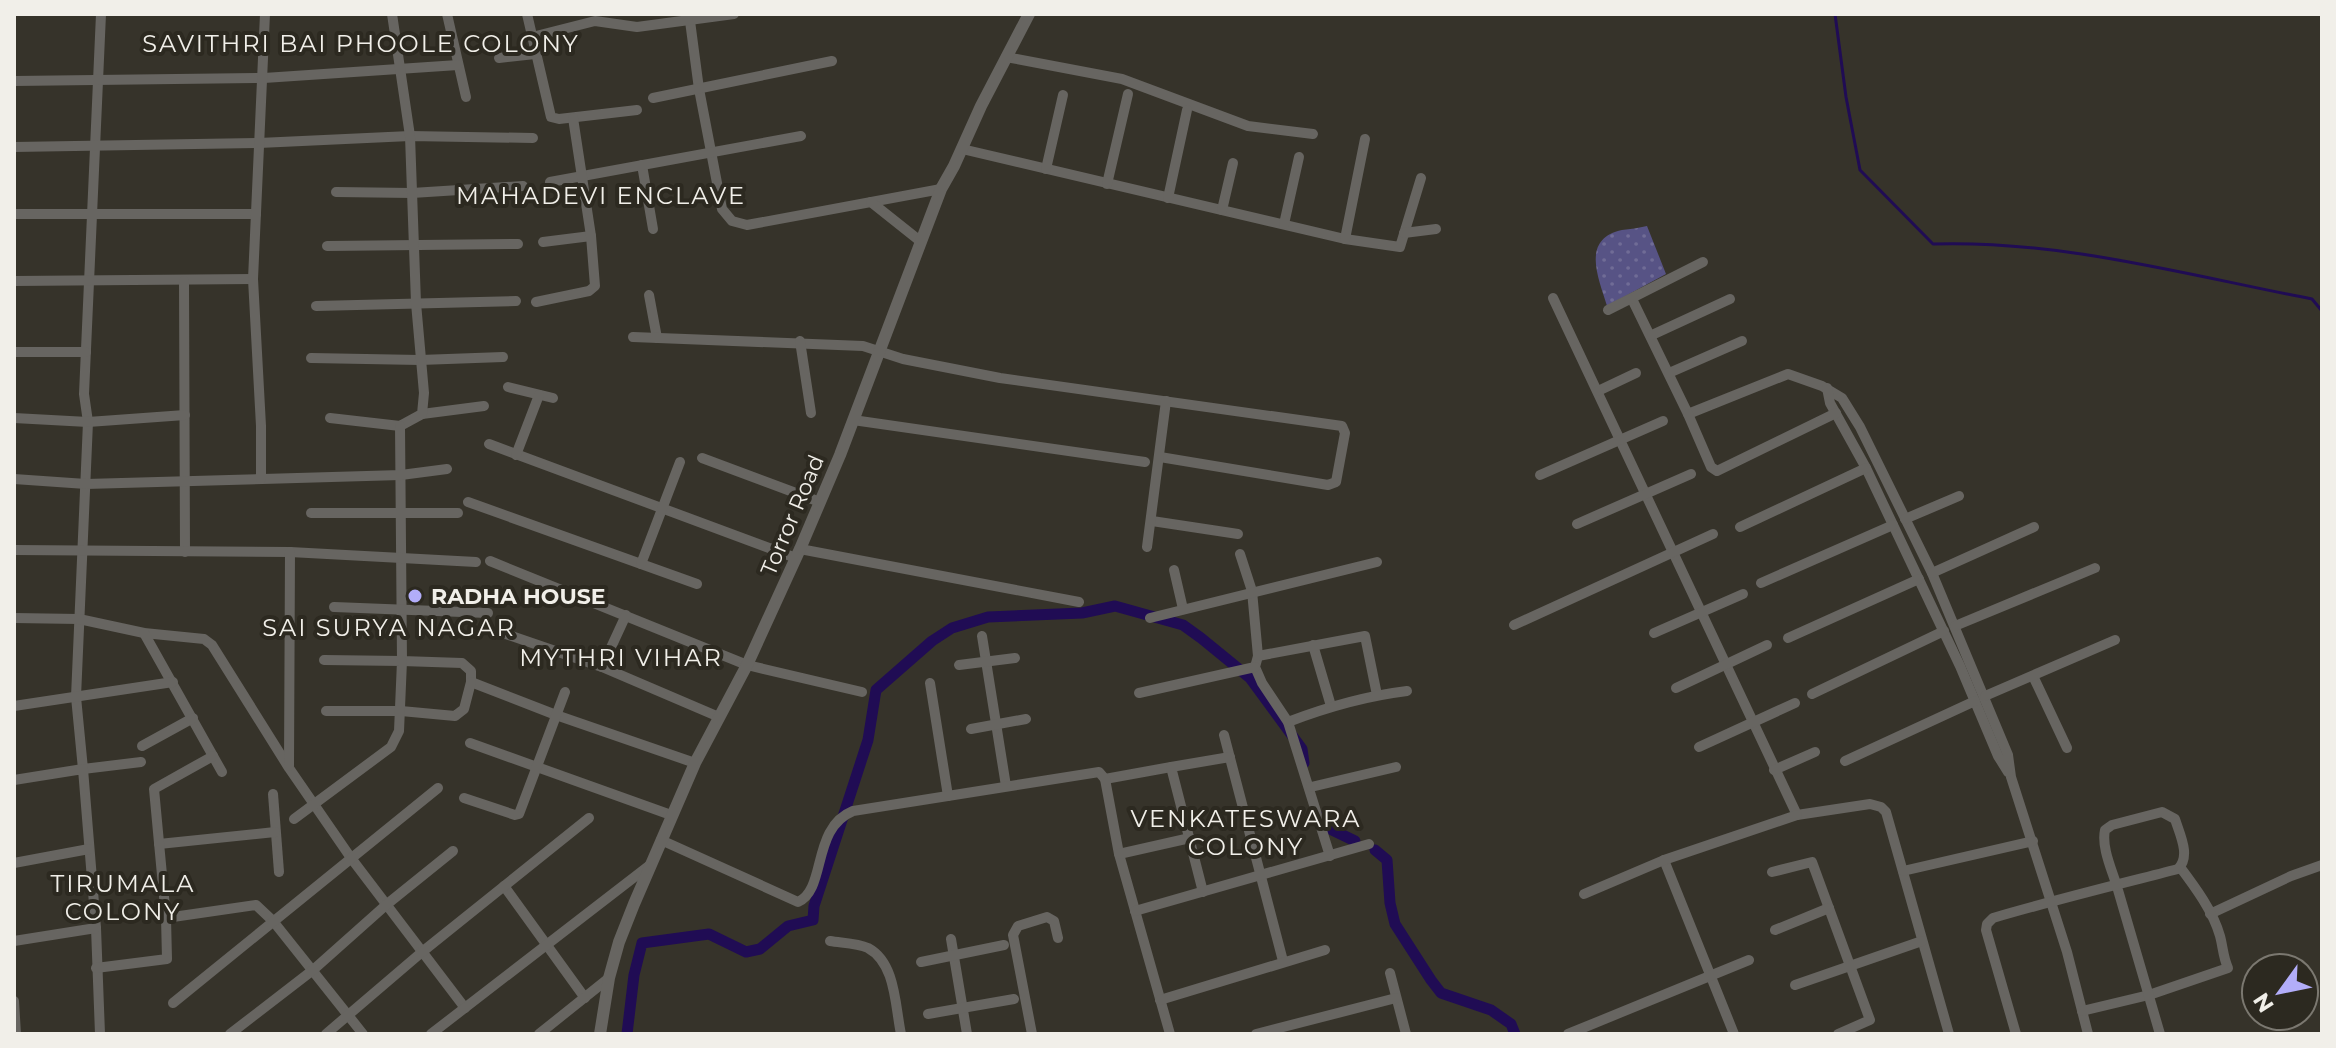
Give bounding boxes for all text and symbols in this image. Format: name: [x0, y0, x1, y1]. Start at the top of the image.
district label: SAVITHRI BAI PHOOLE COLONY: [142, 29, 580, 58]
district label: MAHADEVI ENCLAVE: [456, 181, 746, 210]
street label: Torror Road: [755, 451, 830, 580]
place label: RADHA HOUSE: [431, 583, 606, 610]
marker: RADHA HOUSE: [406, 587, 424, 605]
district label: SAI SURYA NAGAR: [262, 613, 516, 642]
district label: MYTHRI VIHAR: [519, 643, 723, 672]
district label: VENKATESWARA COLONY: [1131, 804, 1361, 861]
district label: TIRUMALA COLONY: [51, 869, 195, 926]
north arrow: [2240, 952, 2320, 1032]
text: N: [2247, 988, 2280, 1017]

